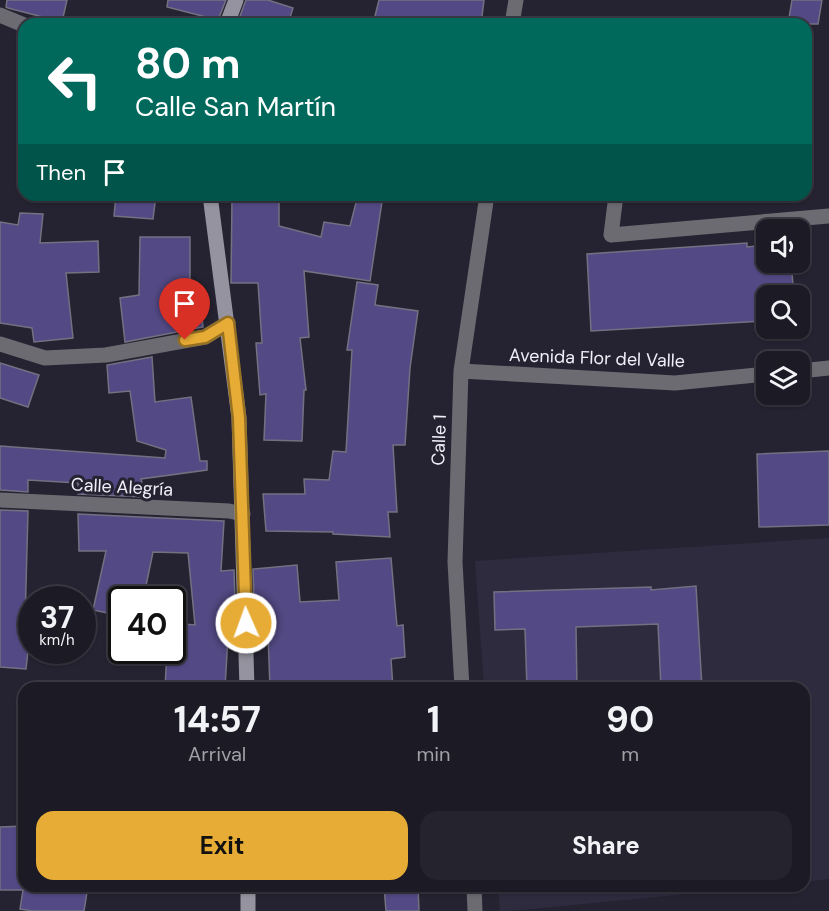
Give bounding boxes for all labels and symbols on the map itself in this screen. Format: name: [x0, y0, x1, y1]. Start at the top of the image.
pin: [159, 278, 210, 340]
street label: Avenida Flor del Valle: [509, 343, 685, 373]
street label: Calle 1: [426, 414, 452, 466]
street label: Calle Alegría: [70, 472, 174, 502]
speed limit sign: 40: [108, 586, 186, 664]
position arrow: [214, 591, 278, 655]

